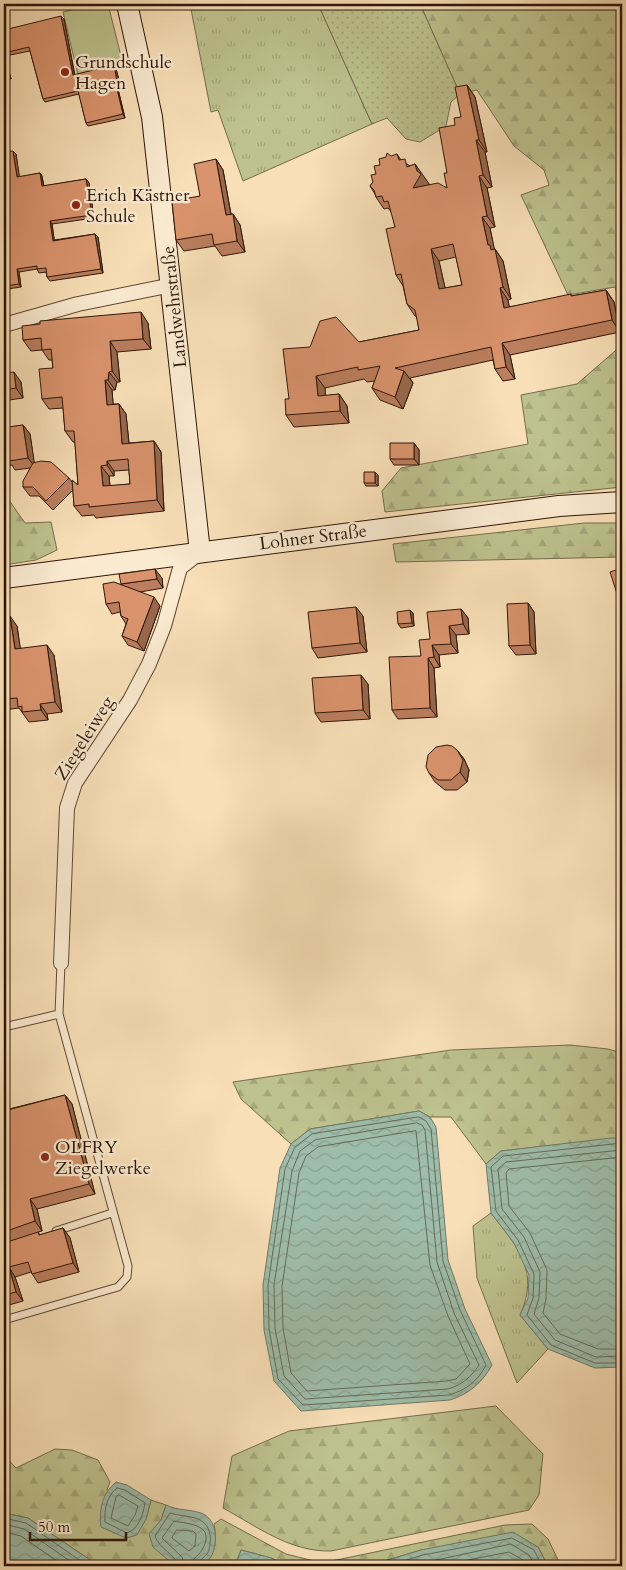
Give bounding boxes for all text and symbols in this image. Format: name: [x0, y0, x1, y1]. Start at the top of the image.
place label: Grundschule Hagen: [75, 50, 172, 96]
marker: Grundschule Hagen: [59, 66, 71, 78]
place label: Erich Kästner Schule: [86, 183, 190, 229]
marker: Erich Kästner Schule: [70, 199, 82, 211]
street label: Landwehrstraße: [156, 245, 193, 369]
street label: Lohner Straße: [258, 518, 368, 556]
street label: Ziegeleiweg: [49, 691, 121, 785]
place label: OLFRY Ziegelwerke: [55, 1135, 151, 1181]
marker: OLFRY Ziegelwerke: [39, 1151, 51, 1163]
scale bar: [30, 1510, 126, 1542]
text: 50 m: [38, 1517, 70, 1537]

